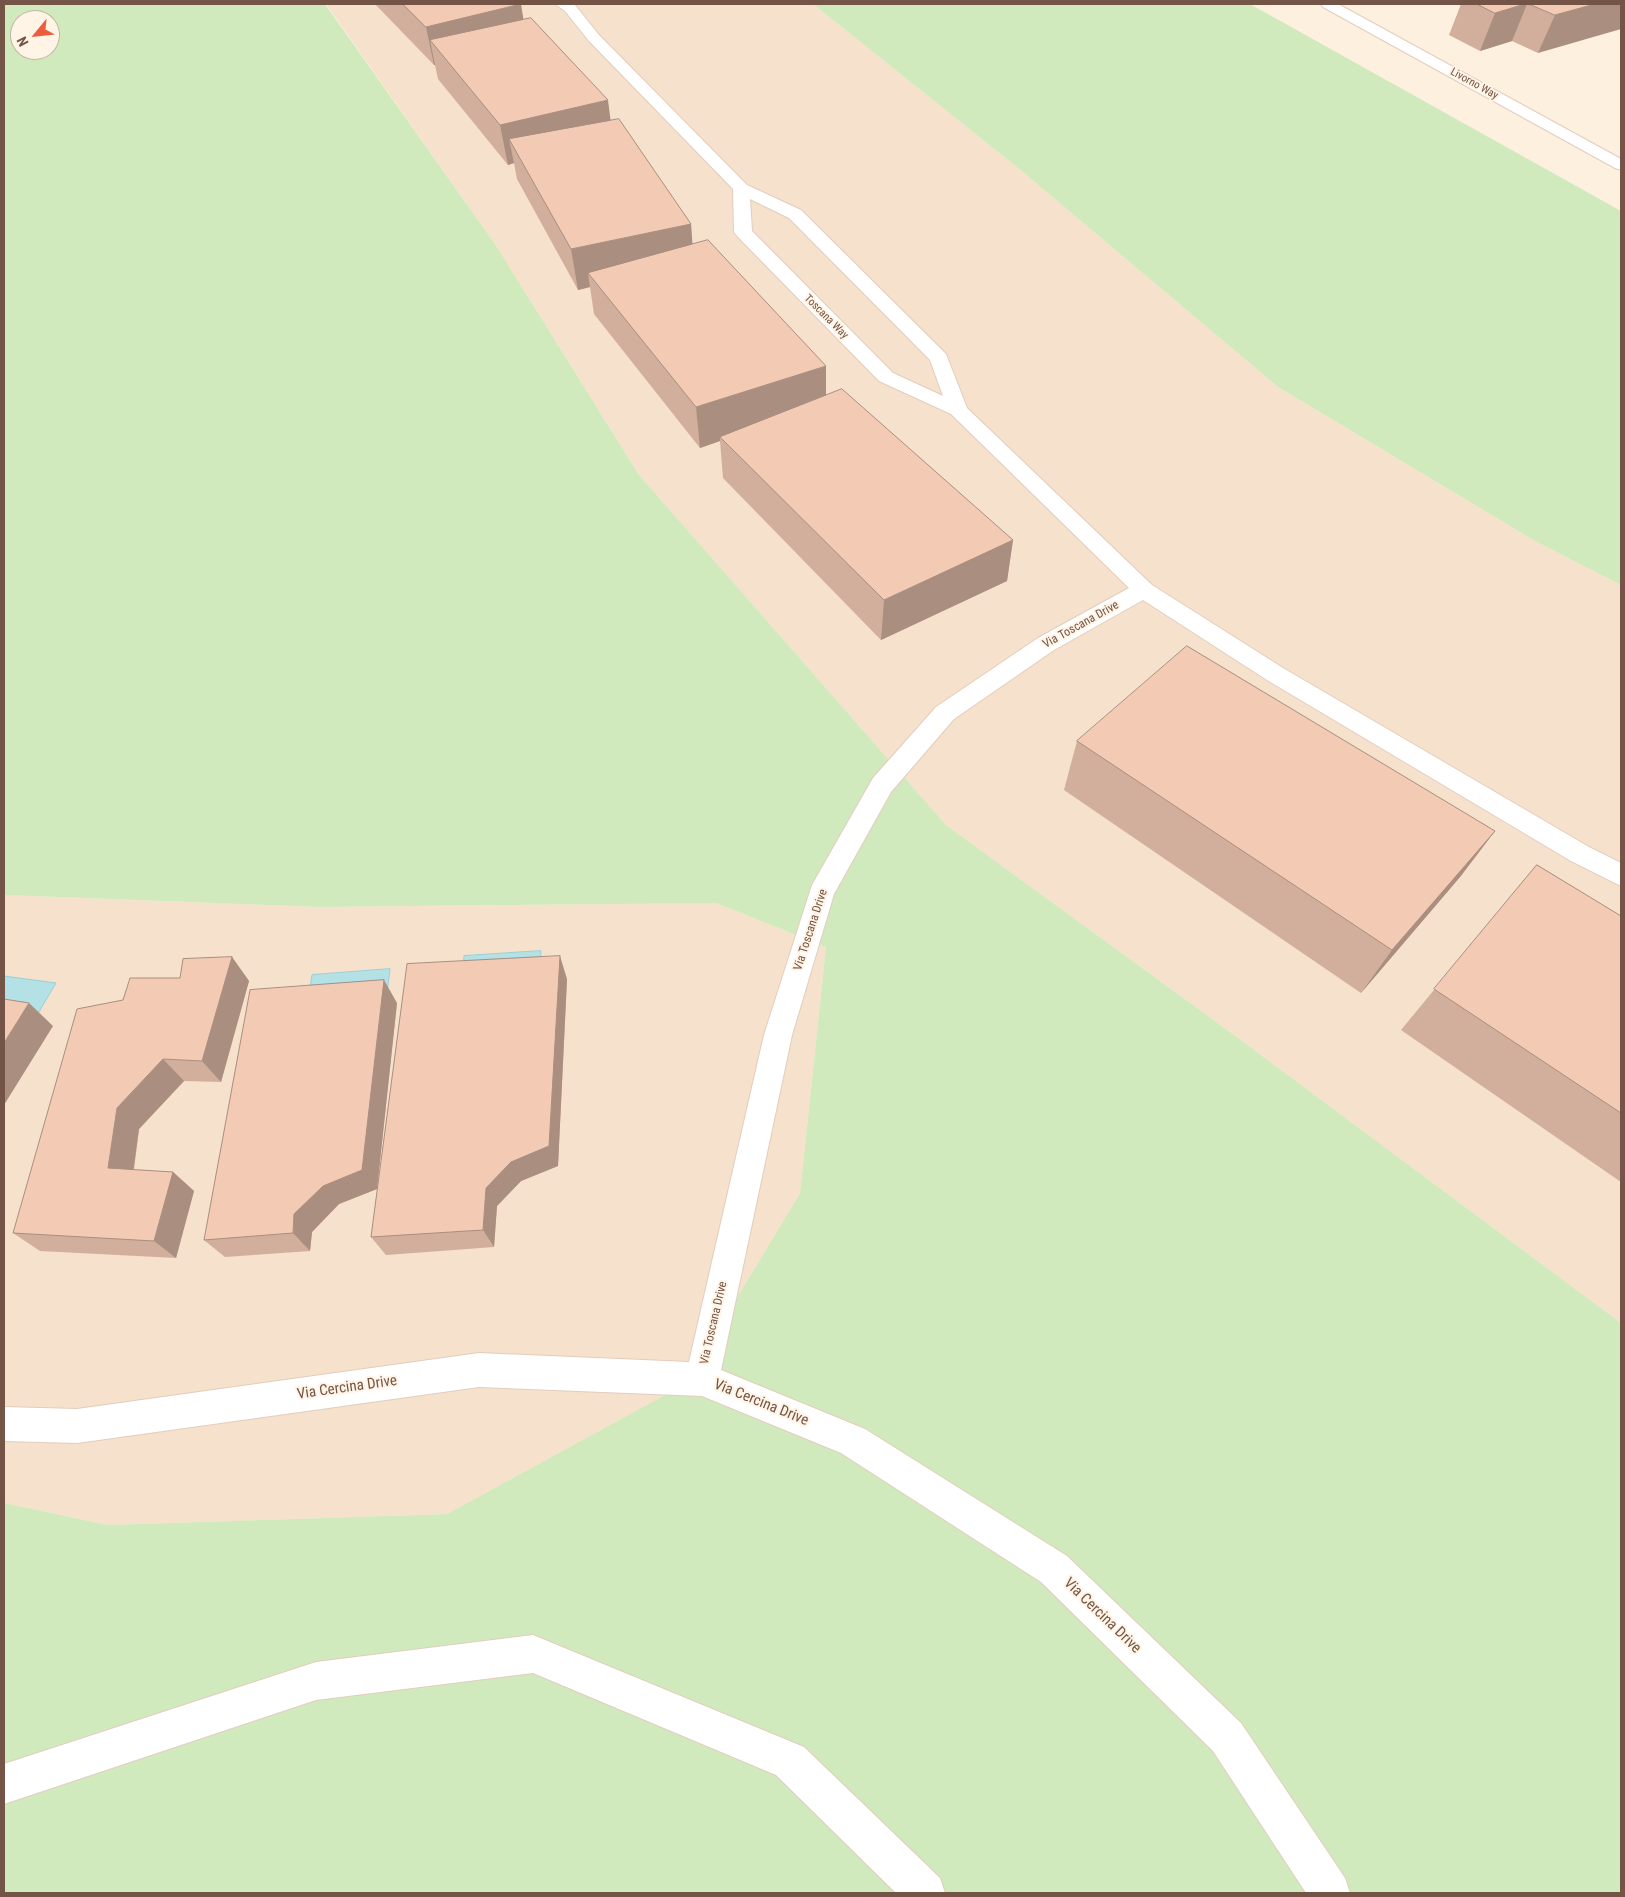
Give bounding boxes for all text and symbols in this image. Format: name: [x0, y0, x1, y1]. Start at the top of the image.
north arrow: [10, 10, 60, 60]
text: N: [14, 34, 32, 49]
street label: Livorno Way: [1448, 65, 1500, 103]
street label: Toscana Way: [801, 292, 851, 342]
street label: Via Toscana Drive: [1040, 598, 1122, 652]
street label: Via Toscana Drive: [791, 888, 831, 972]
street label: Via Toscana Drive: [697, 1280, 731, 1366]
street label: Via Cercina Drive: [296, 1372, 398, 1404]
street label: Via Cercina Drive: [711, 1376, 811, 1430]
street label: Via Cercina Drive: [1060, 1575, 1144, 1657]

